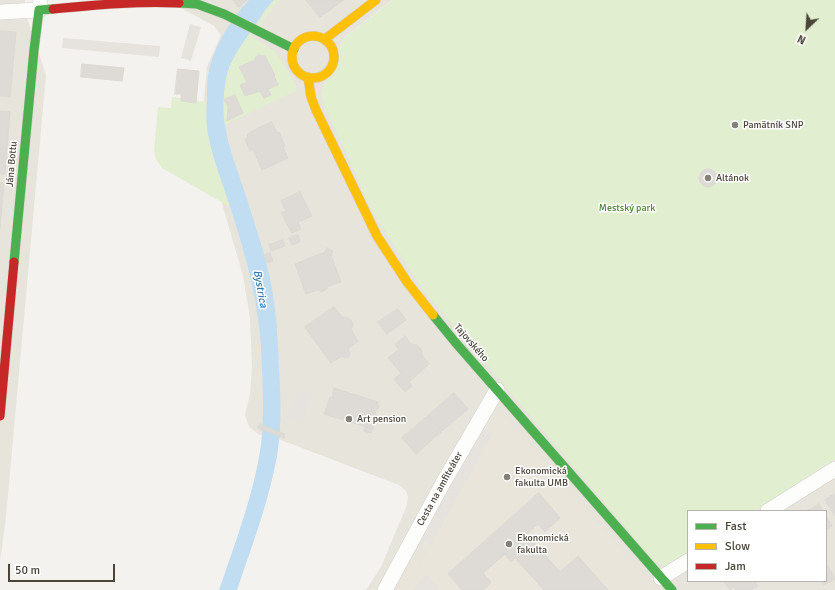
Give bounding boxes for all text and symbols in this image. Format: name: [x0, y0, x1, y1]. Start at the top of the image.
north arrow: [787, 8, 827, 48]
text: N: [796, 32, 808, 47]
place label: Pamätník SNP: [743, 119, 803, 131]
marker: Pamätník SNP: [730, 120, 740, 130]
street label: Jána Bottu: [4, 141, 20, 187]
place label: Altánok: [716, 172, 749, 184]
marker: Altánok: [703, 173, 713, 183]
park label: Mestský park: [599, 202, 655, 214]
water label: Bystrica: [250, 269, 270, 309]
street label: Tajovského: [451, 321, 491, 365]
place label: Art pension: [357, 413, 406, 425]
marker: Art pension: [344, 414, 354, 424]
street label: Cesta na amfiteáter: [415, 450, 465, 528]
place label: Ekonomická fakulta UMB: [515, 465, 568, 488]
marker: Ekonomická fakulta UMB: [502, 472, 512, 482]
legend: [687, 510, 827, 582]
text: Fast: [725, 519, 746, 534]
place label: Ekonomická fakulta: [517, 532, 569, 556]
marker: Ekonomická fakulta: [504, 539, 514, 549]
text: Slow: [725, 539, 750, 554]
scale bar: [10, 556, 117, 582]
text: Jam: [725, 559, 746, 574]
text: 50 m: [15, 563, 40, 578]

